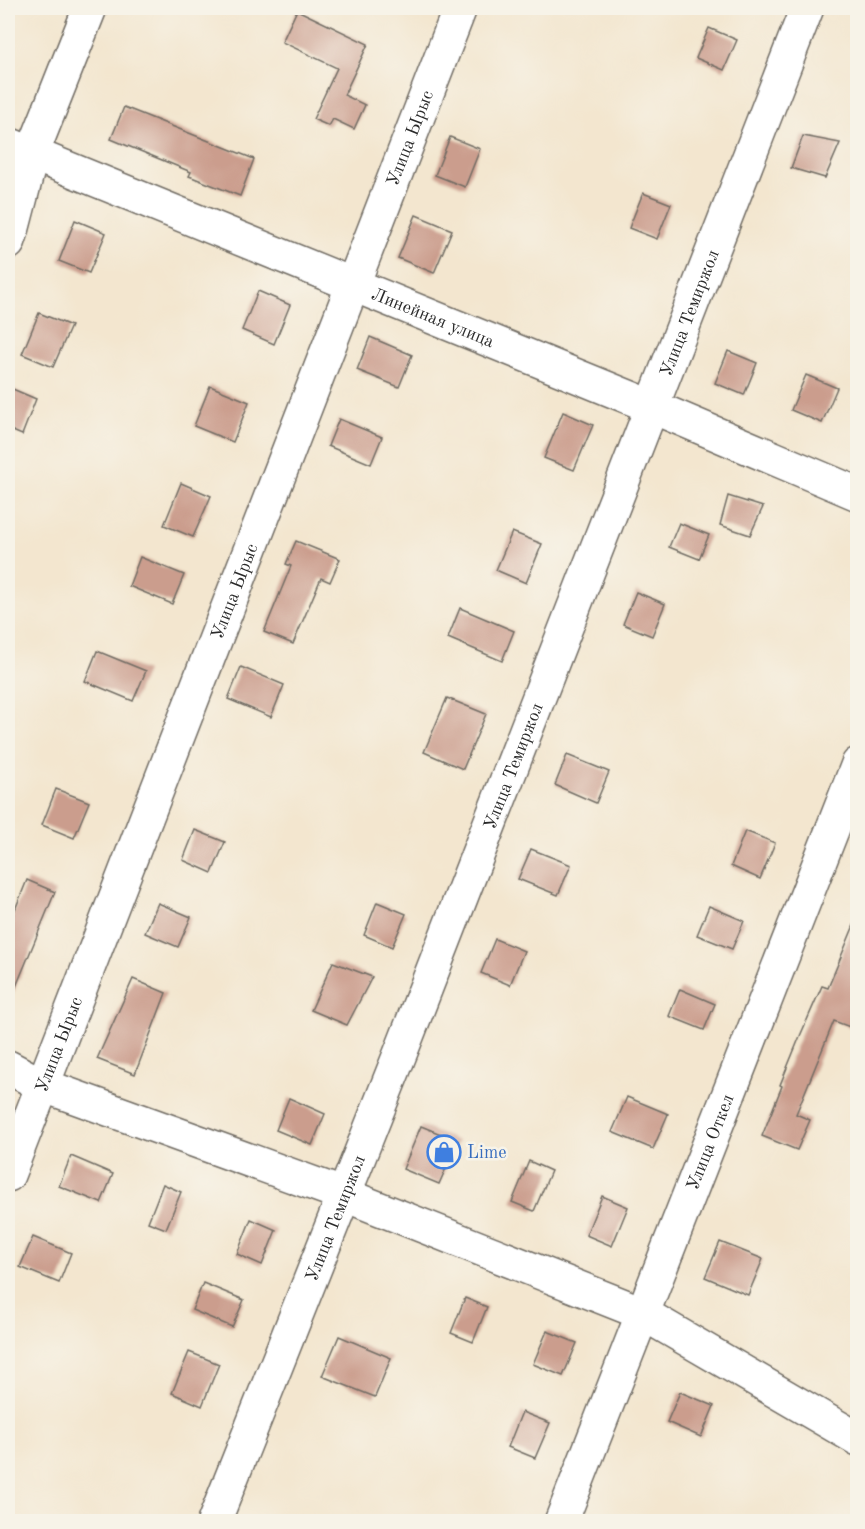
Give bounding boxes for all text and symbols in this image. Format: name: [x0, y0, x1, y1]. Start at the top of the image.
street label: Улица Ырыс: [384, 88, 437, 189]
street label: Улица Темиржол: [657, 248, 723, 379]
street label: Линейная улица: [369, 285, 497, 351]
street label: Улица Ырыс: [208, 541, 262, 642]
street label: Улица Темиржол: [481, 701, 547, 832]
street label: Улица Ырыс: [33, 994, 86, 1095]
street label: Улица Откел: [684, 1092, 738, 1193]
shop icon: Lime: [426, 1134, 462, 1170]
place label: Lime: [467, 1144, 507, 1162]
street label: Улица Темиржол: [303, 1153, 369, 1284]

